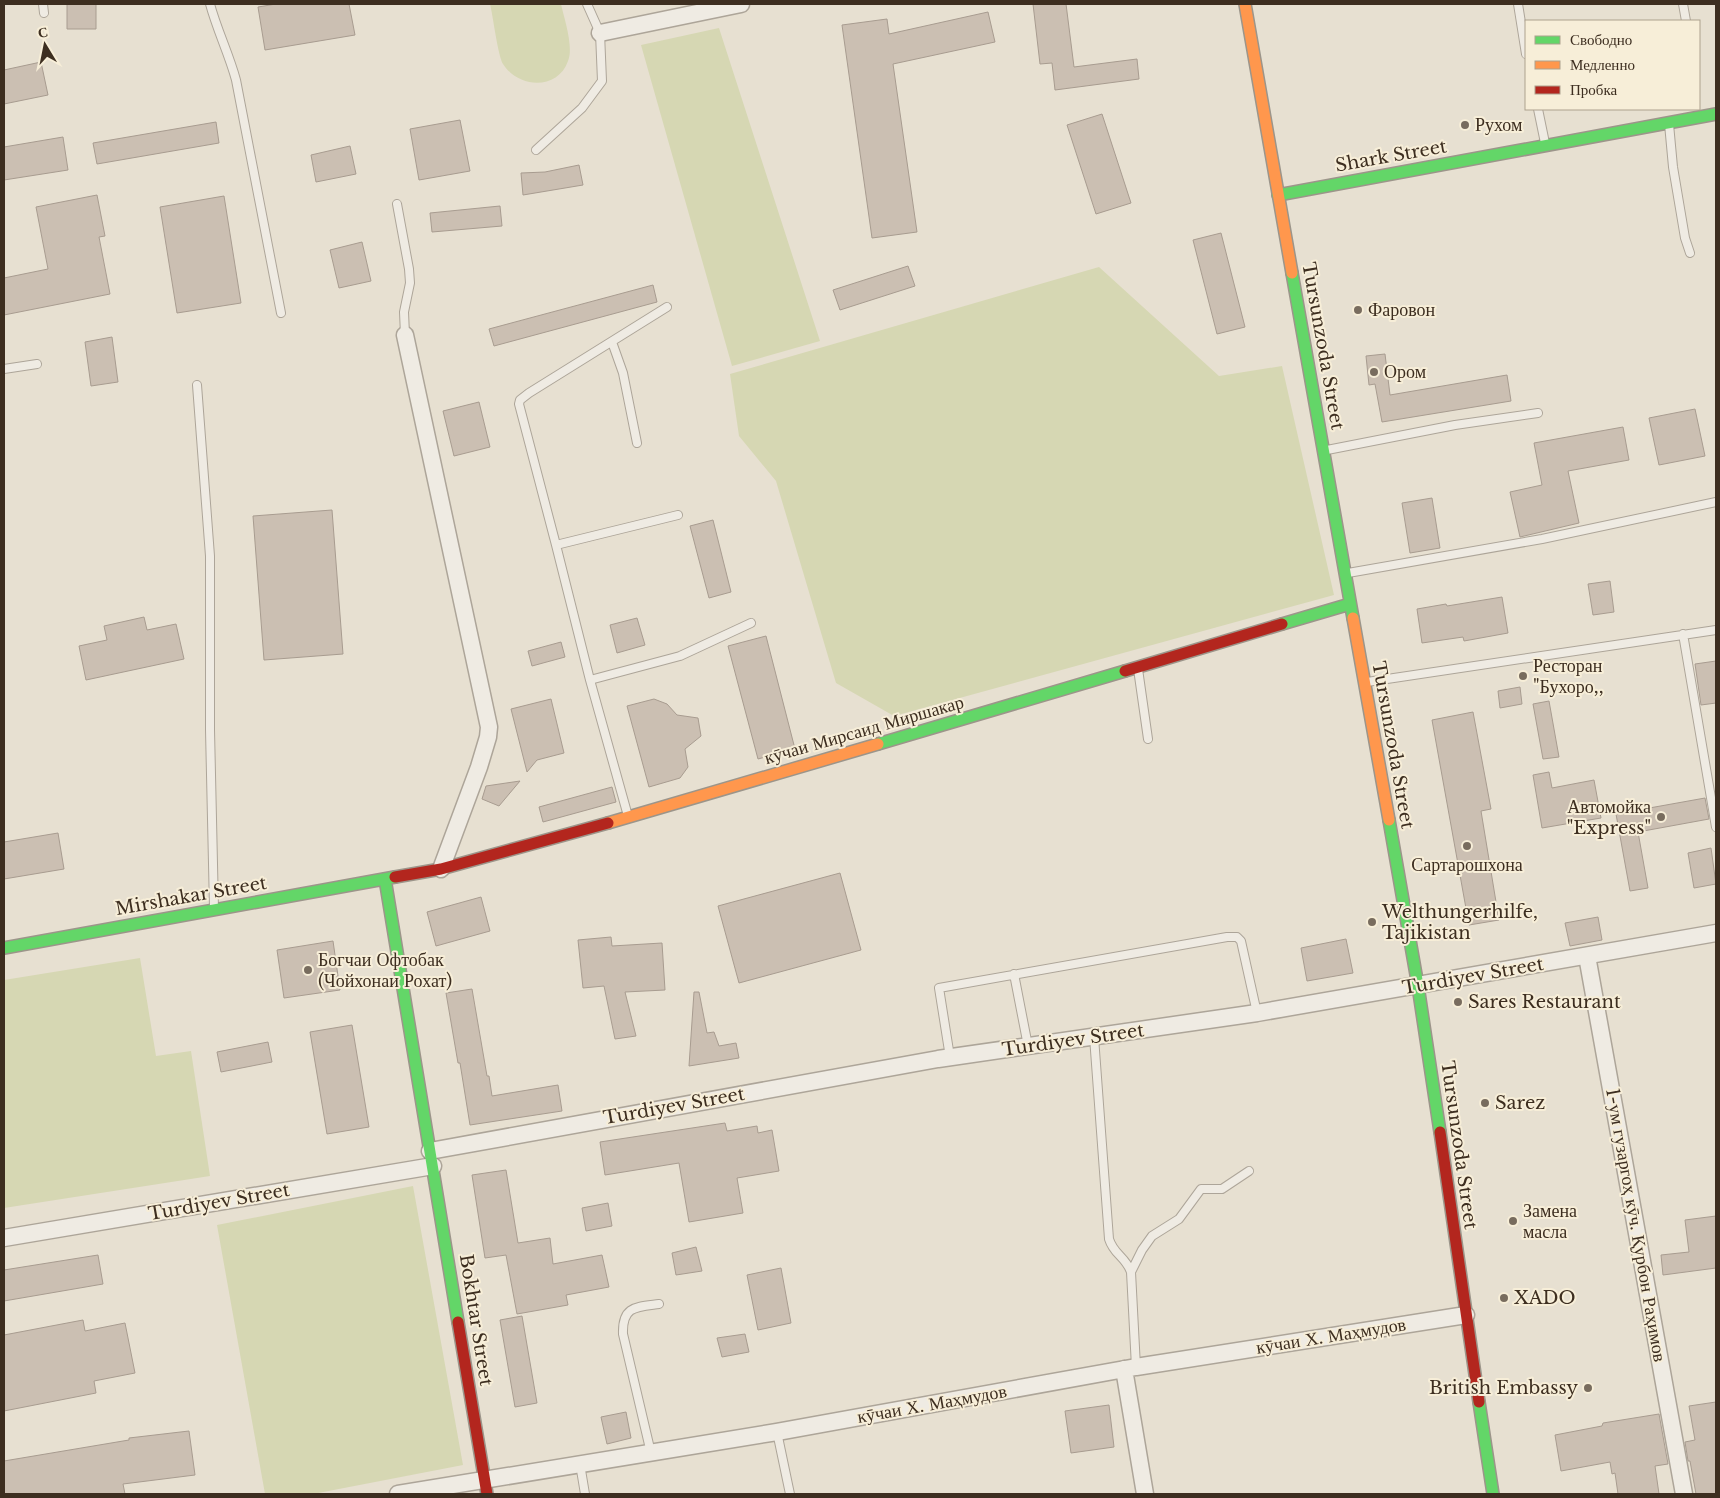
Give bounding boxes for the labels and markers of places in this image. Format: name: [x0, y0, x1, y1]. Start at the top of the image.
place label: Рухом: [1475, 114, 1522, 136]
marker: Рухом: [1459, 119, 1471, 131]
place label: Фаровон: [1368, 299, 1436, 321]
marker: Фаровон: [1352, 304, 1364, 316]
place label: Ором: [1384, 361, 1426, 383]
marker: Ором: [1368, 366, 1380, 378]
place label: Ресторан "Бухоро,,: [1533, 655, 1604, 698]
marker: Ресторан "Бухоро,,: [1517, 670, 1529, 682]
place label: Автомойка "Express": [1567, 796, 1651, 839]
marker: Автомойка "Express": [1655, 811, 1667, 823]
marker: Сартарошхона: [1461, 840, 1473, 852]
place label: Сартарошхона: [1411, 854, 1523, 876]
place label: Welthungerhilfe, Tajikistan: [1381, 901, 1538, 944]
marker: Welthungerhilfe, Tajikistan: [1366, 916, 1378, 928]
place label: Богчаи Офтобак (Чойхонаи Рохат): [318, 949, 452, 992]
marker: Богчаи Офтобак (Чойхонаи Рохат): [302, 964, 314, 976]
place label: Sares Restaurant: [1468, 991, 1621, 1013]
marker: Sares Restaurant: [1452, 996, 1464, 1008]
place label: Sarez: [1495, 1092, 1545, 1114]
marker: Sarez: [1479, 1097, 1491, 1109]
place label: Замена масла: [1523, 1200, 1577, 1243]
marker: Замена масла: [1507, 1215, 1519, 1227]
place label: XADO: [1514, 1287, 1576, 1309]
marker: XADO: [1498, 1292, 1510, 1304]
place label: British Embassy: [1429, 1377, 1578, 1399]
marker: British Embassy: [1582, 1382, 1594, 1394]

